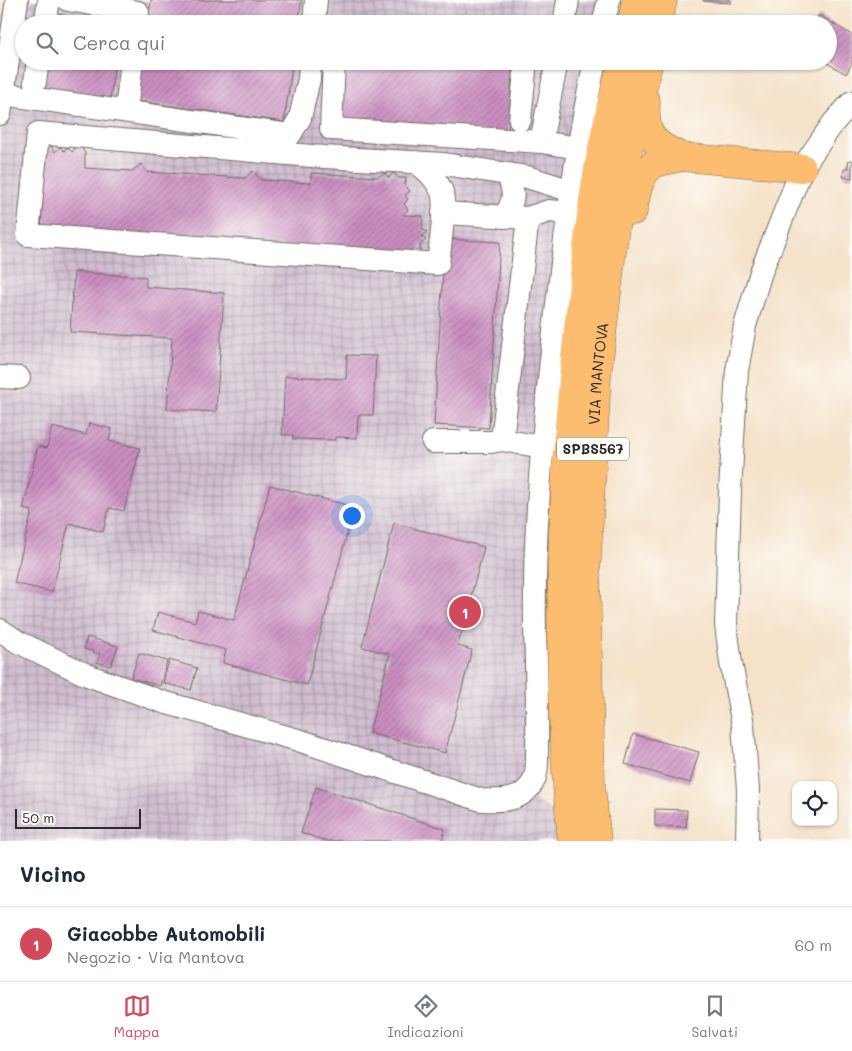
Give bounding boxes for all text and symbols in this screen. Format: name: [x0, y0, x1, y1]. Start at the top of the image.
search box: [15, 15, 837, 70]
icon: search: [33, 29, 61, 57]
text: Cerca qui: [73, 30, 165, 55]
street label: VIA MANTOVA: [583, 321, 612, 426]
road number: SPBS567: [557, 438, 629, 460]
your location: [339, 503, 365, 529]
pin: 1: [449, 593, 481, 631]
map controls: [792, 781, 837, 826]
button: locate: [792, 781, 837, 826]
scale bar: [15, 806, 141, 829]
text: 50 m: [22, 808, 54, 827]
text: Vicino: [20, 860, 85, 887]
text: Giacobbe Automobili: [67, 921, 266, 946]
text: 1: [32, 934, 40, 955]
text: 60 m: [795, 934, 832, 955]
text: Negozio · Via Mantova: [67, 946, 245, 967]
tab: Mappa: [114, 992, 160, 1041]
tab: Indicazioni: [387, 992, 464, 1041]
tab: Salvati: [691, 992, 738, 1041]

